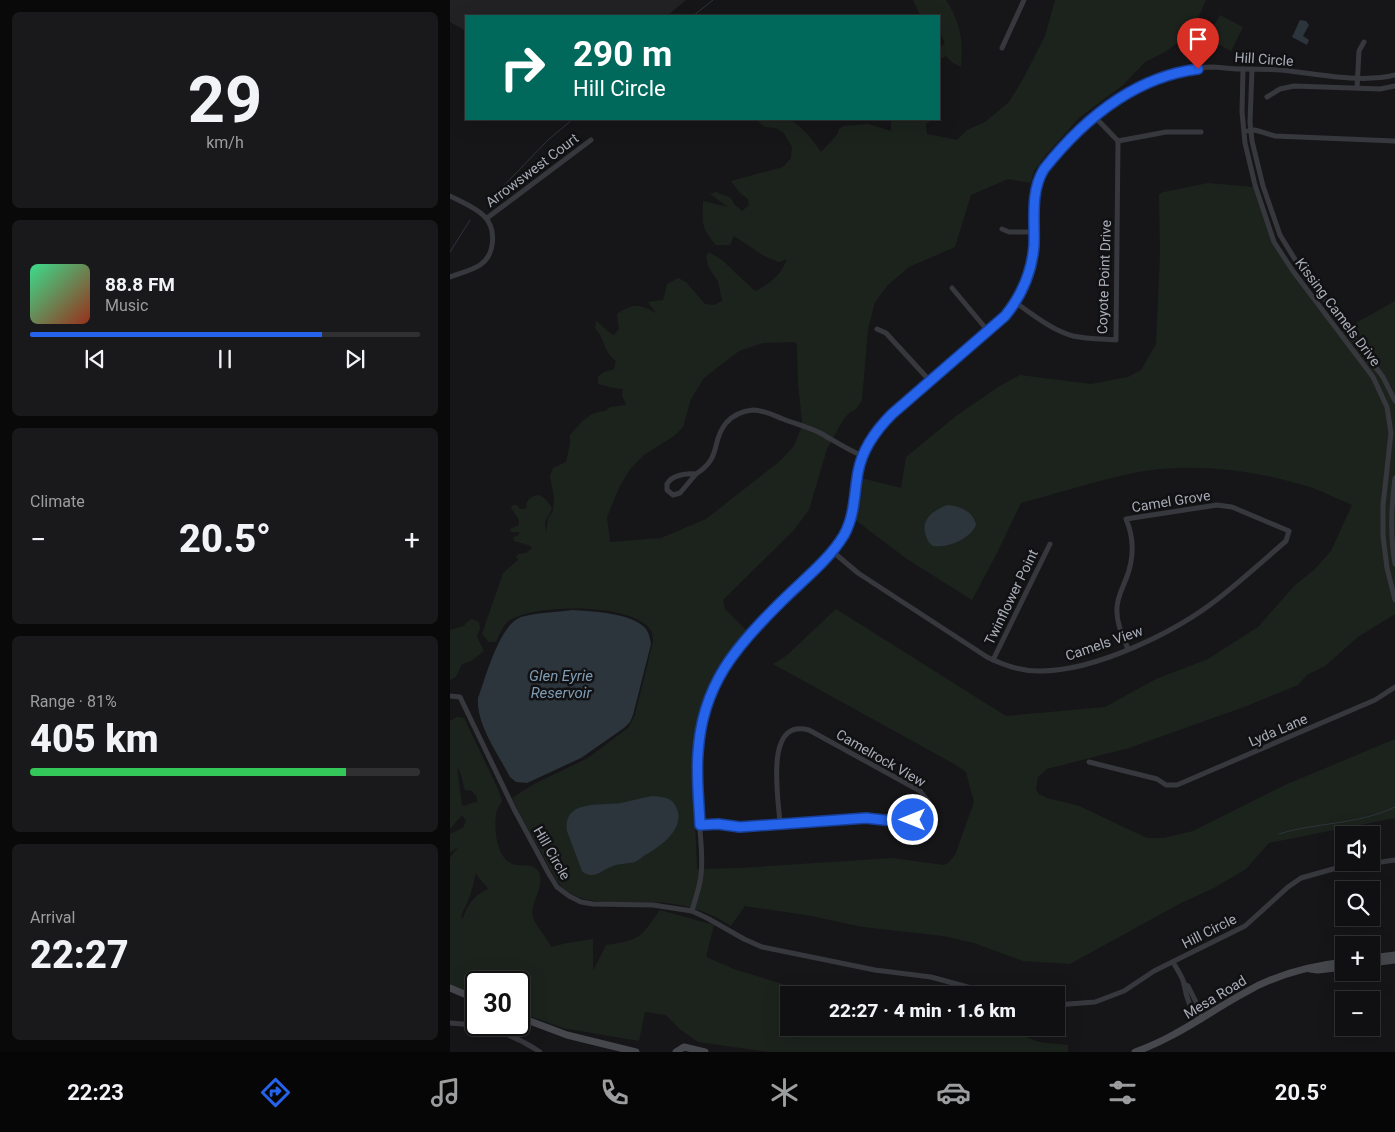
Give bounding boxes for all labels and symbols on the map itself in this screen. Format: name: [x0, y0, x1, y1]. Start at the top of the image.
pin: [1177, 18, 1219, 69]
street label: Hill Circle: [1234, 49, 1294, 69]
street label: Arrowswest Court: [482, 130, 582, 210]
street label: Coyote Point Drive: [1094, 220, 1114, 334]
street label: Kissing Camels Drive: [1292, 255, 1384, 369]
street label: Camel Grove: [1131, 487, 1211, 515]
street label: Twinflower Point: [981, 546, 1041, 647]
street label: Camels View: [1063, 622, 1145, 664]
water label: Glen Eyrie Reservoir: [529, 667, 593, 702]
street label: Lyda Lane: [1246, 710, 1310, 750]
street label: Camelrock View: [833, 726, 929, 790]
position arrow: [886, 793, 938, 845]
street label: Hill Circle: [530, 823, 574, 883]
street label: Hill Circle: [1179, 910, 1239, 952]
speed limit sign: 30: [465, 971, 530, 1036]
street label: Mesa Road: [1181, 972, 1249, 1022]

